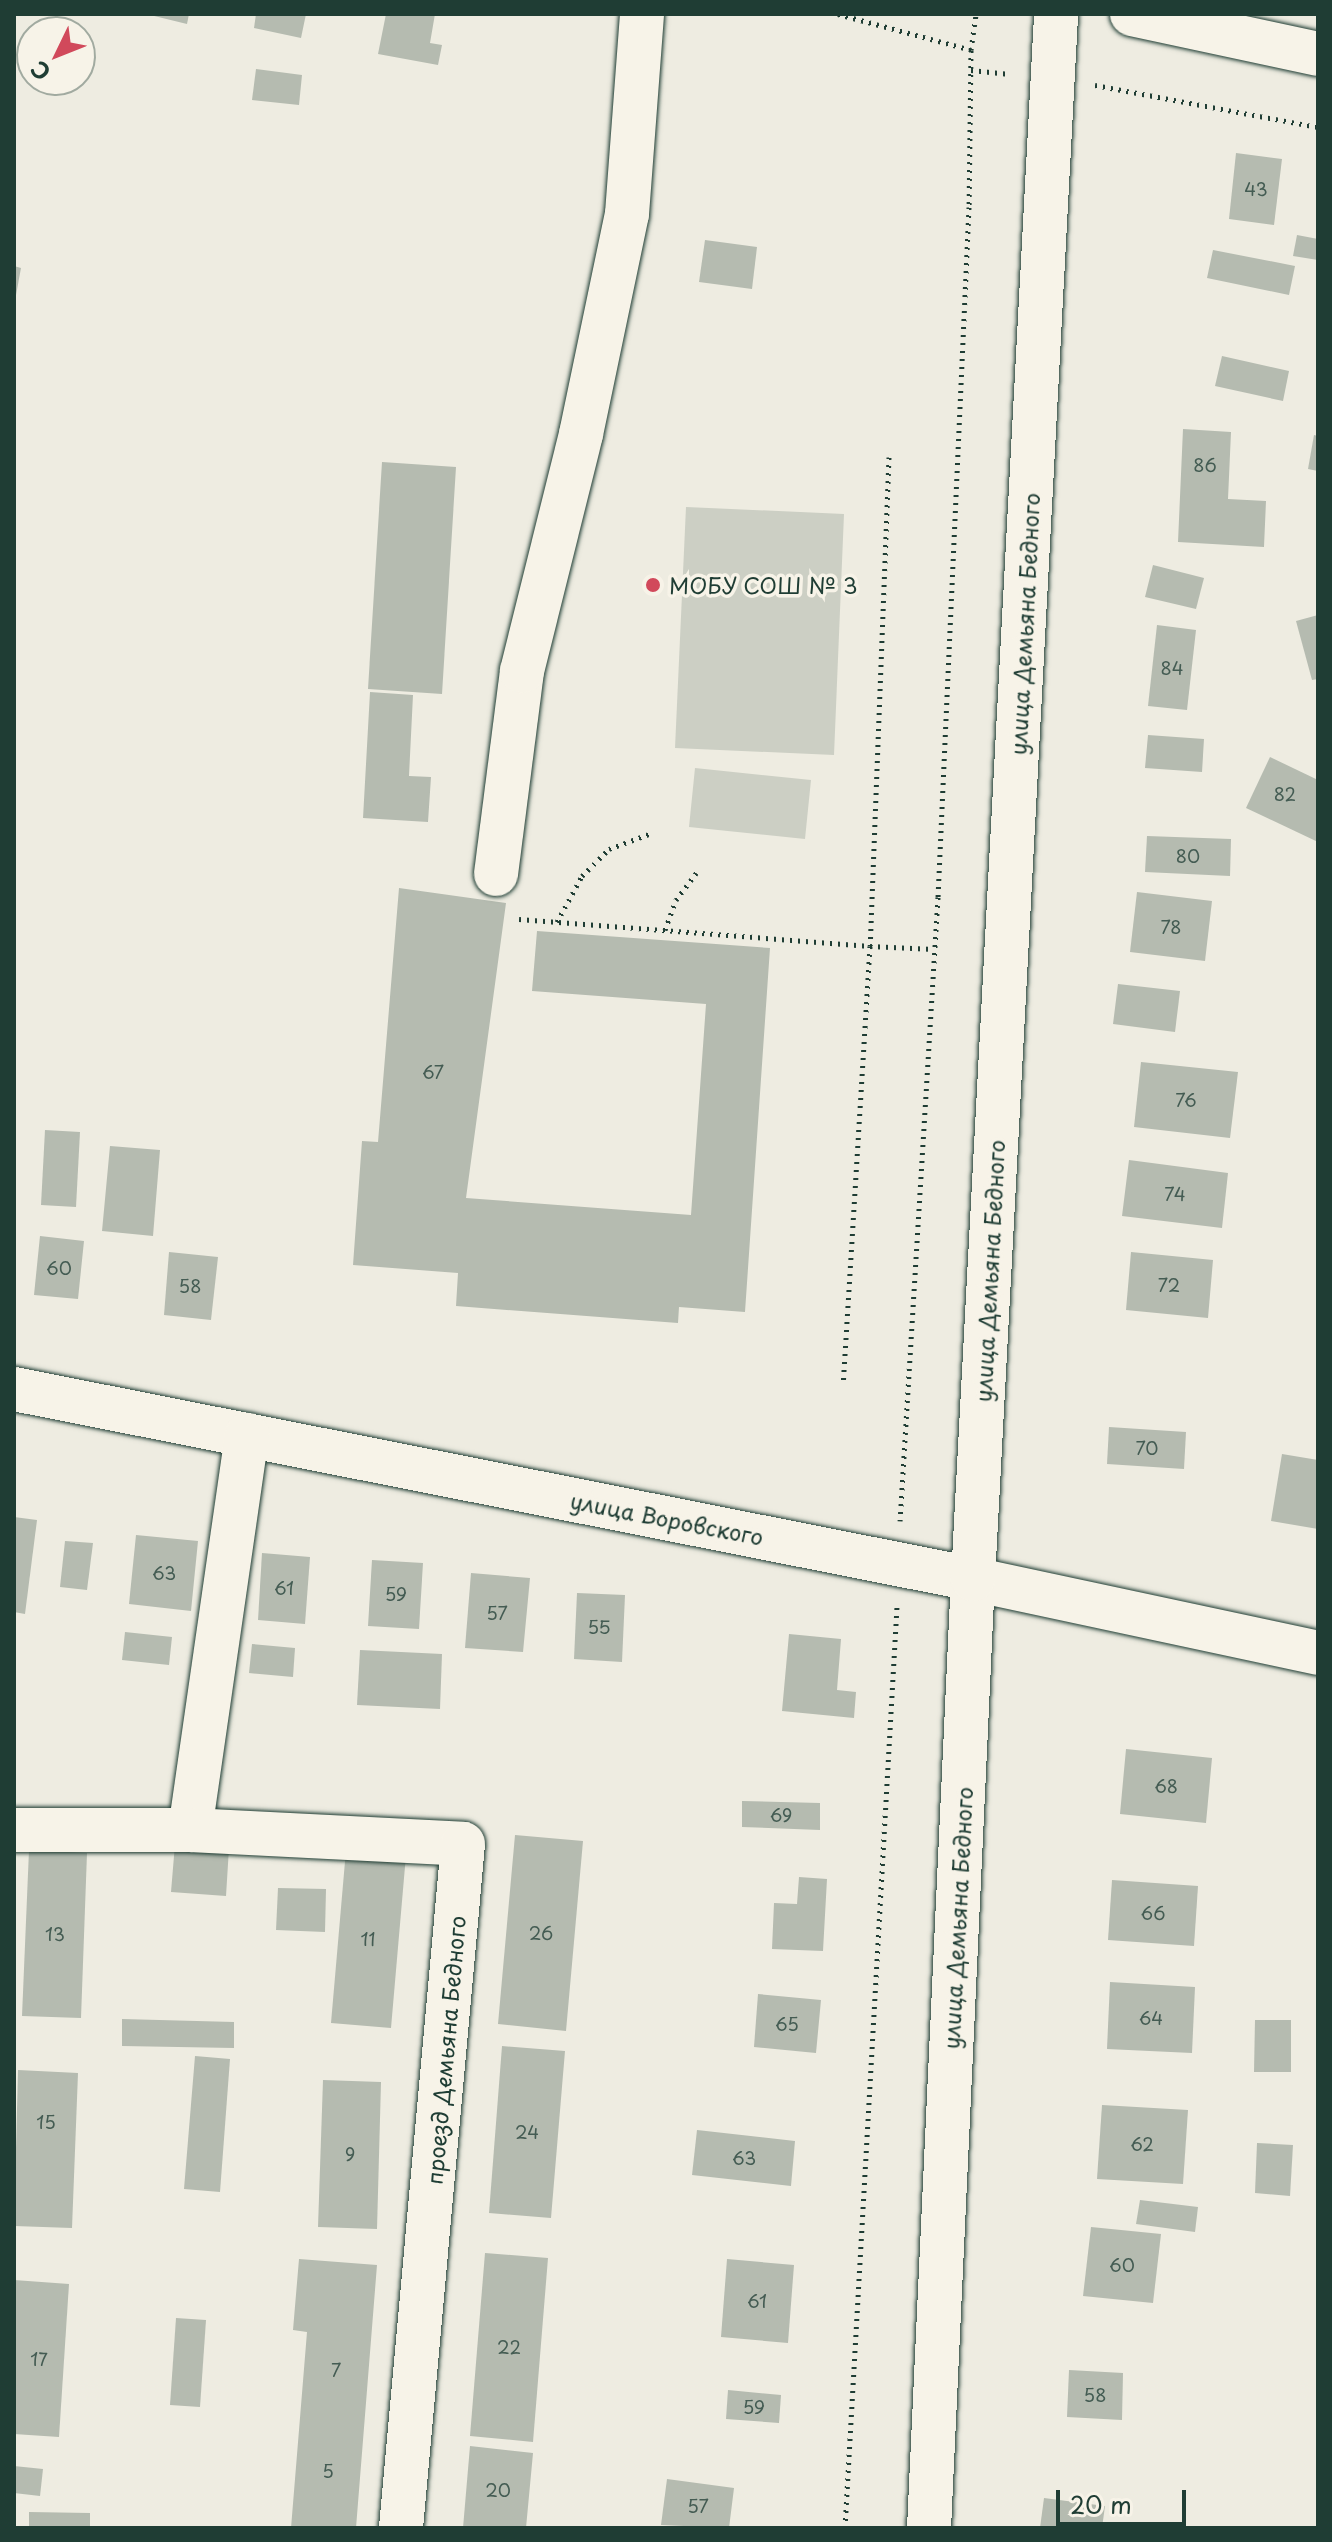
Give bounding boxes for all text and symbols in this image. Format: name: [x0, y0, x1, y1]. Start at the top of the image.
north arrow: [16, 16, 96, 96]
text: С: [22, 54, 57, 89]
house number: 43: [1244, 178, 1268, 200]
house number: 86: [1193, 454, 1217, 476]
street label: улица Демьяна Бедного: [1004, 492, 1044, 756]
place label: МОБУ СОШ № 3: [669, 572, 857, 598]
marker: МОБУ СОШ № 3: [644, 576, 662, 594]
house number: 84: [1160, 657, 1184, 679]
house number: 82: [1274, 783, 1296, 805]
house number: 80: [1176, 845, 1200, 867]
house number: 78: [1161, 916, 1181, 938]
house number: 67: [422, 1061, 444, 1083]
house number: 76: [1175, 1089, 1197, 1111]
street label: улица Демьяна Бедного: [969, 1139, 1009, 1403]
house number: 74: [1164, 1183, 1186, 1205]
house number: 60: [46, 1257, 72, 1279]
house number: 72: [1158, 1274, 1180, 1296]
house number: 58: [179, 1275, 201, 1297]
house number: 70: [1136, 1437, 1158, 1459]
street label: улица Воровского: [568, 1486, 766, 1550]
house number: 63: [152, 1562, 176, 1584]
house number: 61: [274, 1577, 294, 1599]
house number: 59: [385, 1583, 407, 1605]
house number: 57: [486, 1602, 508, 1624]
house number: 55: [587, 1616, 611, 1638]
house number: 68: [1154, 1775, 1178, 1797]
street label: улица Демьяна Бедного: [937, 1786, 977, 2050]
house number: 69: [770, 1804, 792, 1826]
house number: 66: [1141, 1902, 1165, 1924]
street label: проезд Демьяна Бедного: [420, 1913, 470, 2187]
house number: 26: [529, 1922, 553, 1944]
house number: 13: [45, 1923, 65, 1945]
house number: 11: [360, 1928, 376, 1950]
house number: 64: [1139, 2007, 1163, 2029]
house number: 65: [775, 2013, 799, 2035]
house number: 15: [36, 2111, 56, 2133]
house number: 24: [515, 2121, 539, 2143]
house number: 62: [1130, 2133, 1154, 2155]
house number: 9: [345, 2143, 355, 2165]
house number: 63: [732, 2147, 756, 2169]
house number: 60: [1109, 2254, 1135, 2276]
house number: 61: [747, 2290, 767, 2312]
house number: 22: [497, 2336, 521, 2358]
house number: 17: [30, 2348, 48, 2370]
house number: 7: [331, 2359, 341, 2381]
house number: 58: [1084, 2384, 1106, 2406]
house number: 59: [743, 2396, 765, 2418]
house number: 5: [322, 2460, 334, 2482]
scale bar: [1060, 2474, 1190, 2524]
house number: 20: [485, 2479, 511, 2501]
text: 20 m: [1070, 2486, 1132, 2522]
house number: 57: [687, 2495, 709, 2517]

